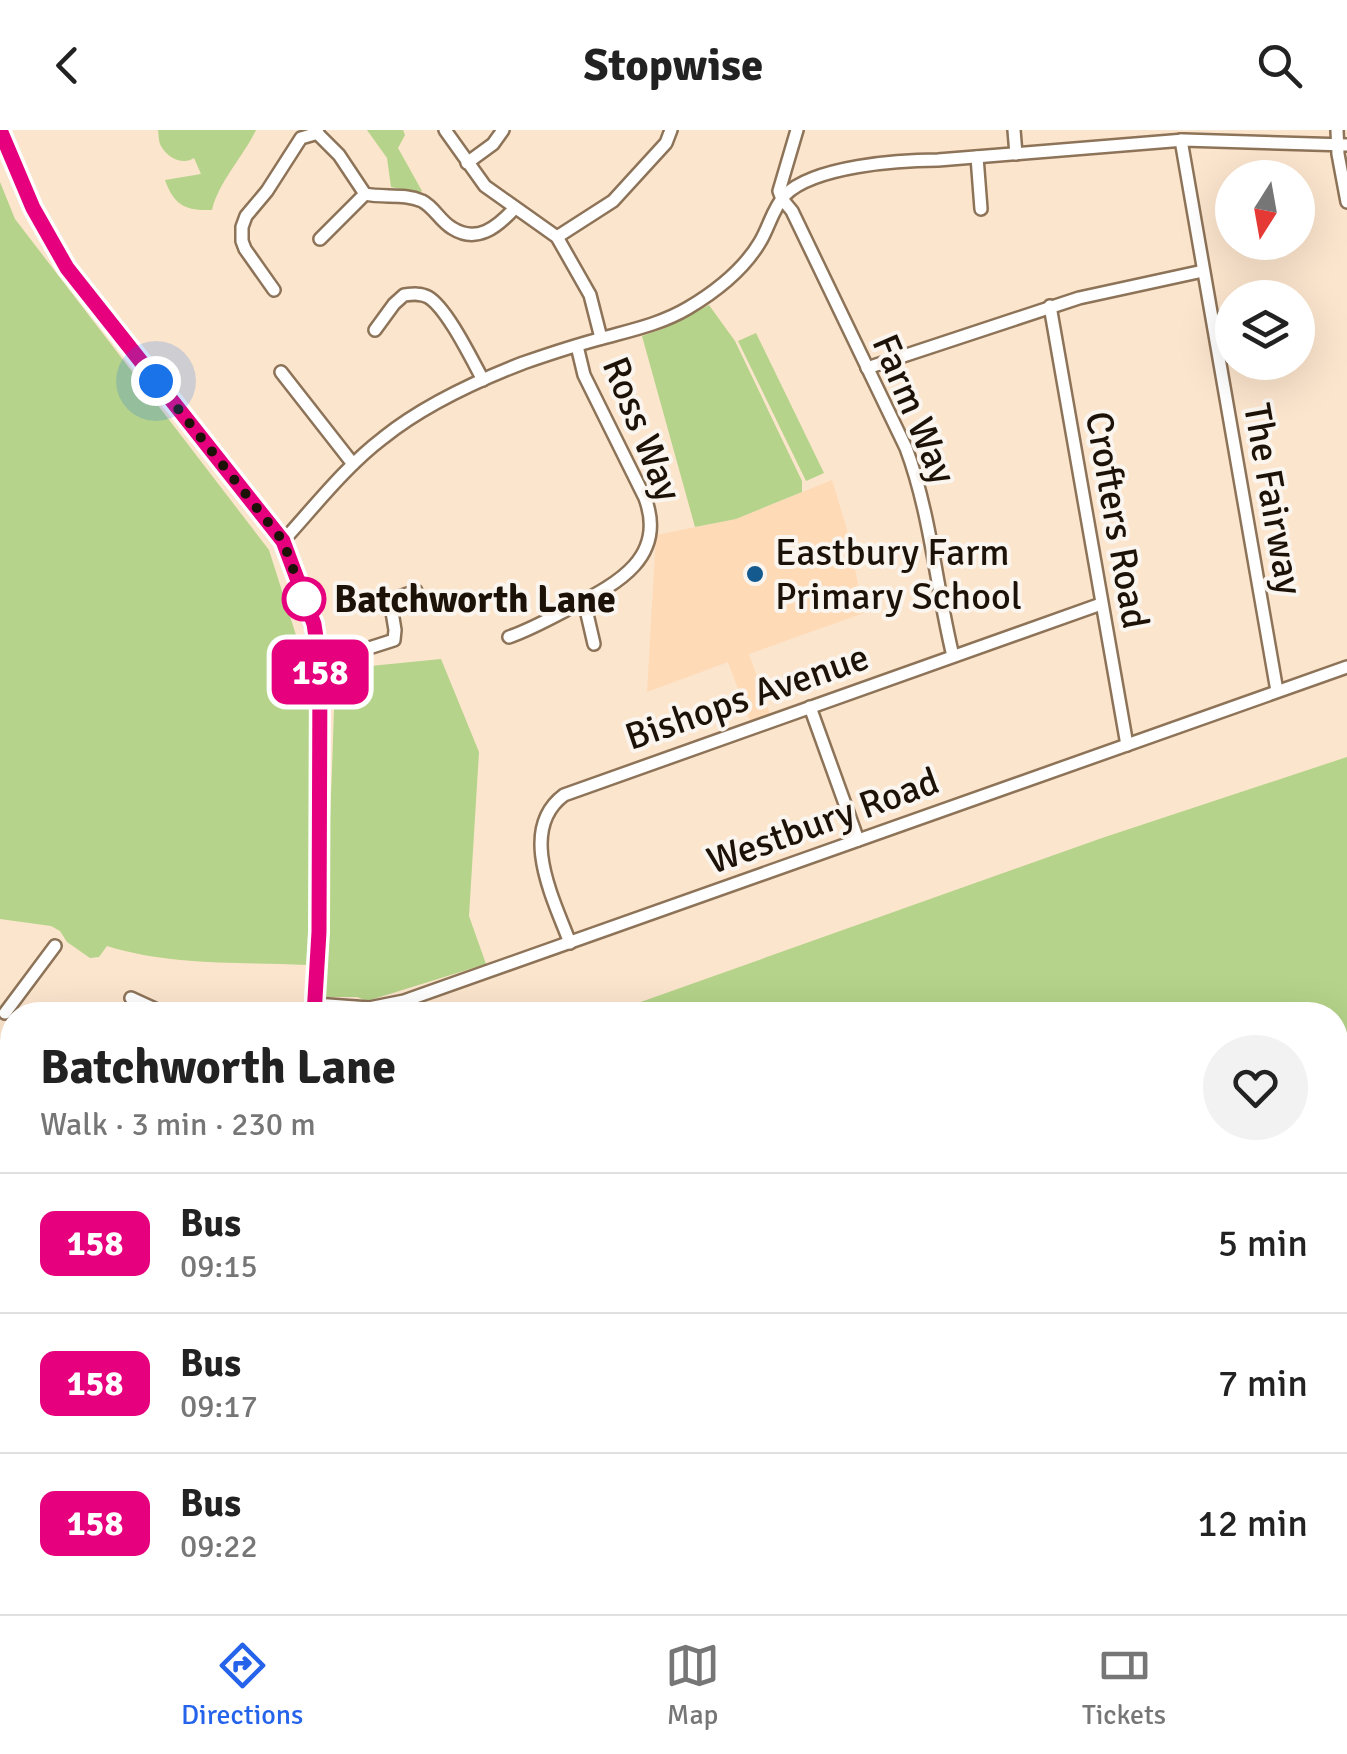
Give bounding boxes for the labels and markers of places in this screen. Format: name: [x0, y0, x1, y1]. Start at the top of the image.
place label: Eastbury Farm Primary School: [775, 529, 1022, 620]
marker: Eastbury Farm Primary School: [744, 563, 766, 585]
place label: Batchworth Lane: [334, 576, 616, 623]
marker: Batchworth Lane: [283, 578, 325, 620]

